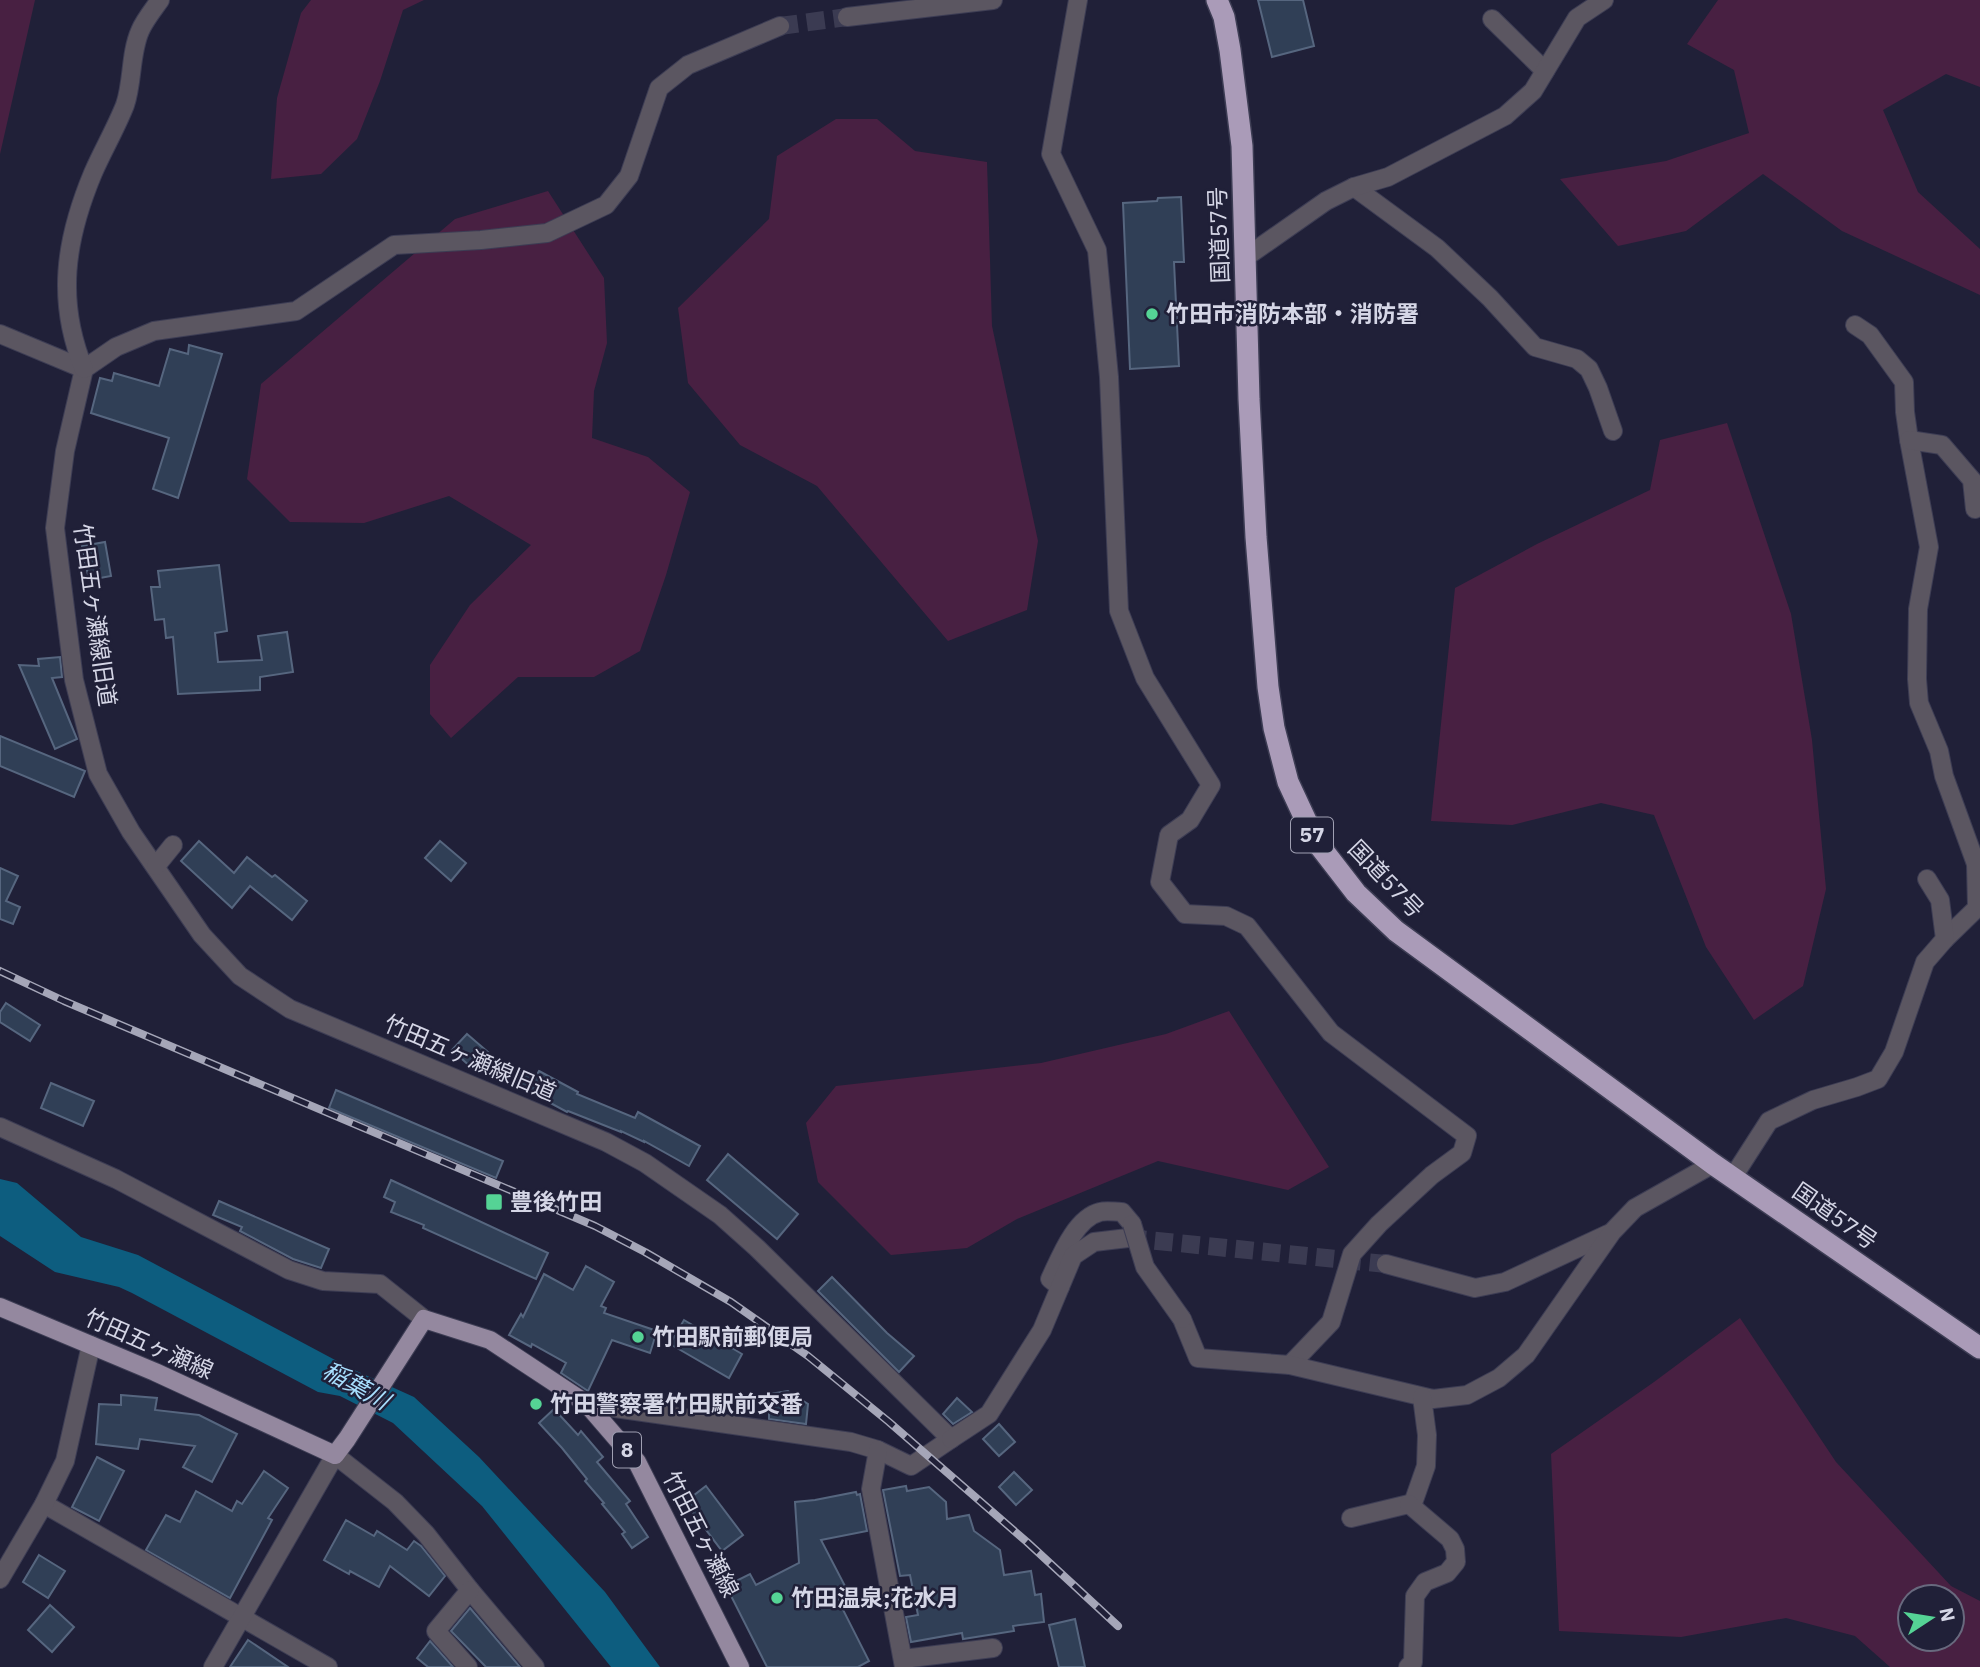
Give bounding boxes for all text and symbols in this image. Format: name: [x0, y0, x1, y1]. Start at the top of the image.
street label: 国道57号: [1201, 186, 1235, 284]
place label: 竹田市消防本部・消防署: [1166, 298, 1419, 328]
marker: 竹田市消防本部・消防署: [1144, 306, 1160, 322]
street label: 竹田五ヶ瀬線旧道: [68, 522, 124, 708]
road number: 57: [1291, 818, 1333, 852]
street label: 国道57号: [1342, 833, 1431, 923]
street label: 竹田五ヶ瀬線旧道: [380, 1007, 561, 1107]
street label: 国道57号: [1787, 1175, 1884, 1255]
place label: 豊後竹田: [510, 1186, 602, 1216]
marker: 豊後竹田: [484, 1192, 504, 1212]
street label: 竹田五ヶ瀬線: [80, 1301, 219, 1385]
place label: 竹田駅前郵便局: [652, 1321, 813, 1351]
marker: 竹田駅前郵便局: [630, 1329, 646, 1345]
water label: 稲葉川: [317, 1354, 398, 1418]
place label: 竹田警察署竹田駅前交番: [550, 1388, 803, 1418]
marker: 竹田警察署竹田駅前交番: [528, 1396, 544, 1412]
road number: 8: [613, 1432, 641, 1468]
street label: 竹田五ヶ瀬線: [657, 1465, 747, 1602]
place label: 竹田温泉;花水月: [791, 1582, 960, 1612]
north arrow: [1896, 1583, 1966, 1653]
marker: 竹田温泉;花水月: [769, 1590, 785, 1606]
text: N: [1934, 1605, 1961, 1624]

